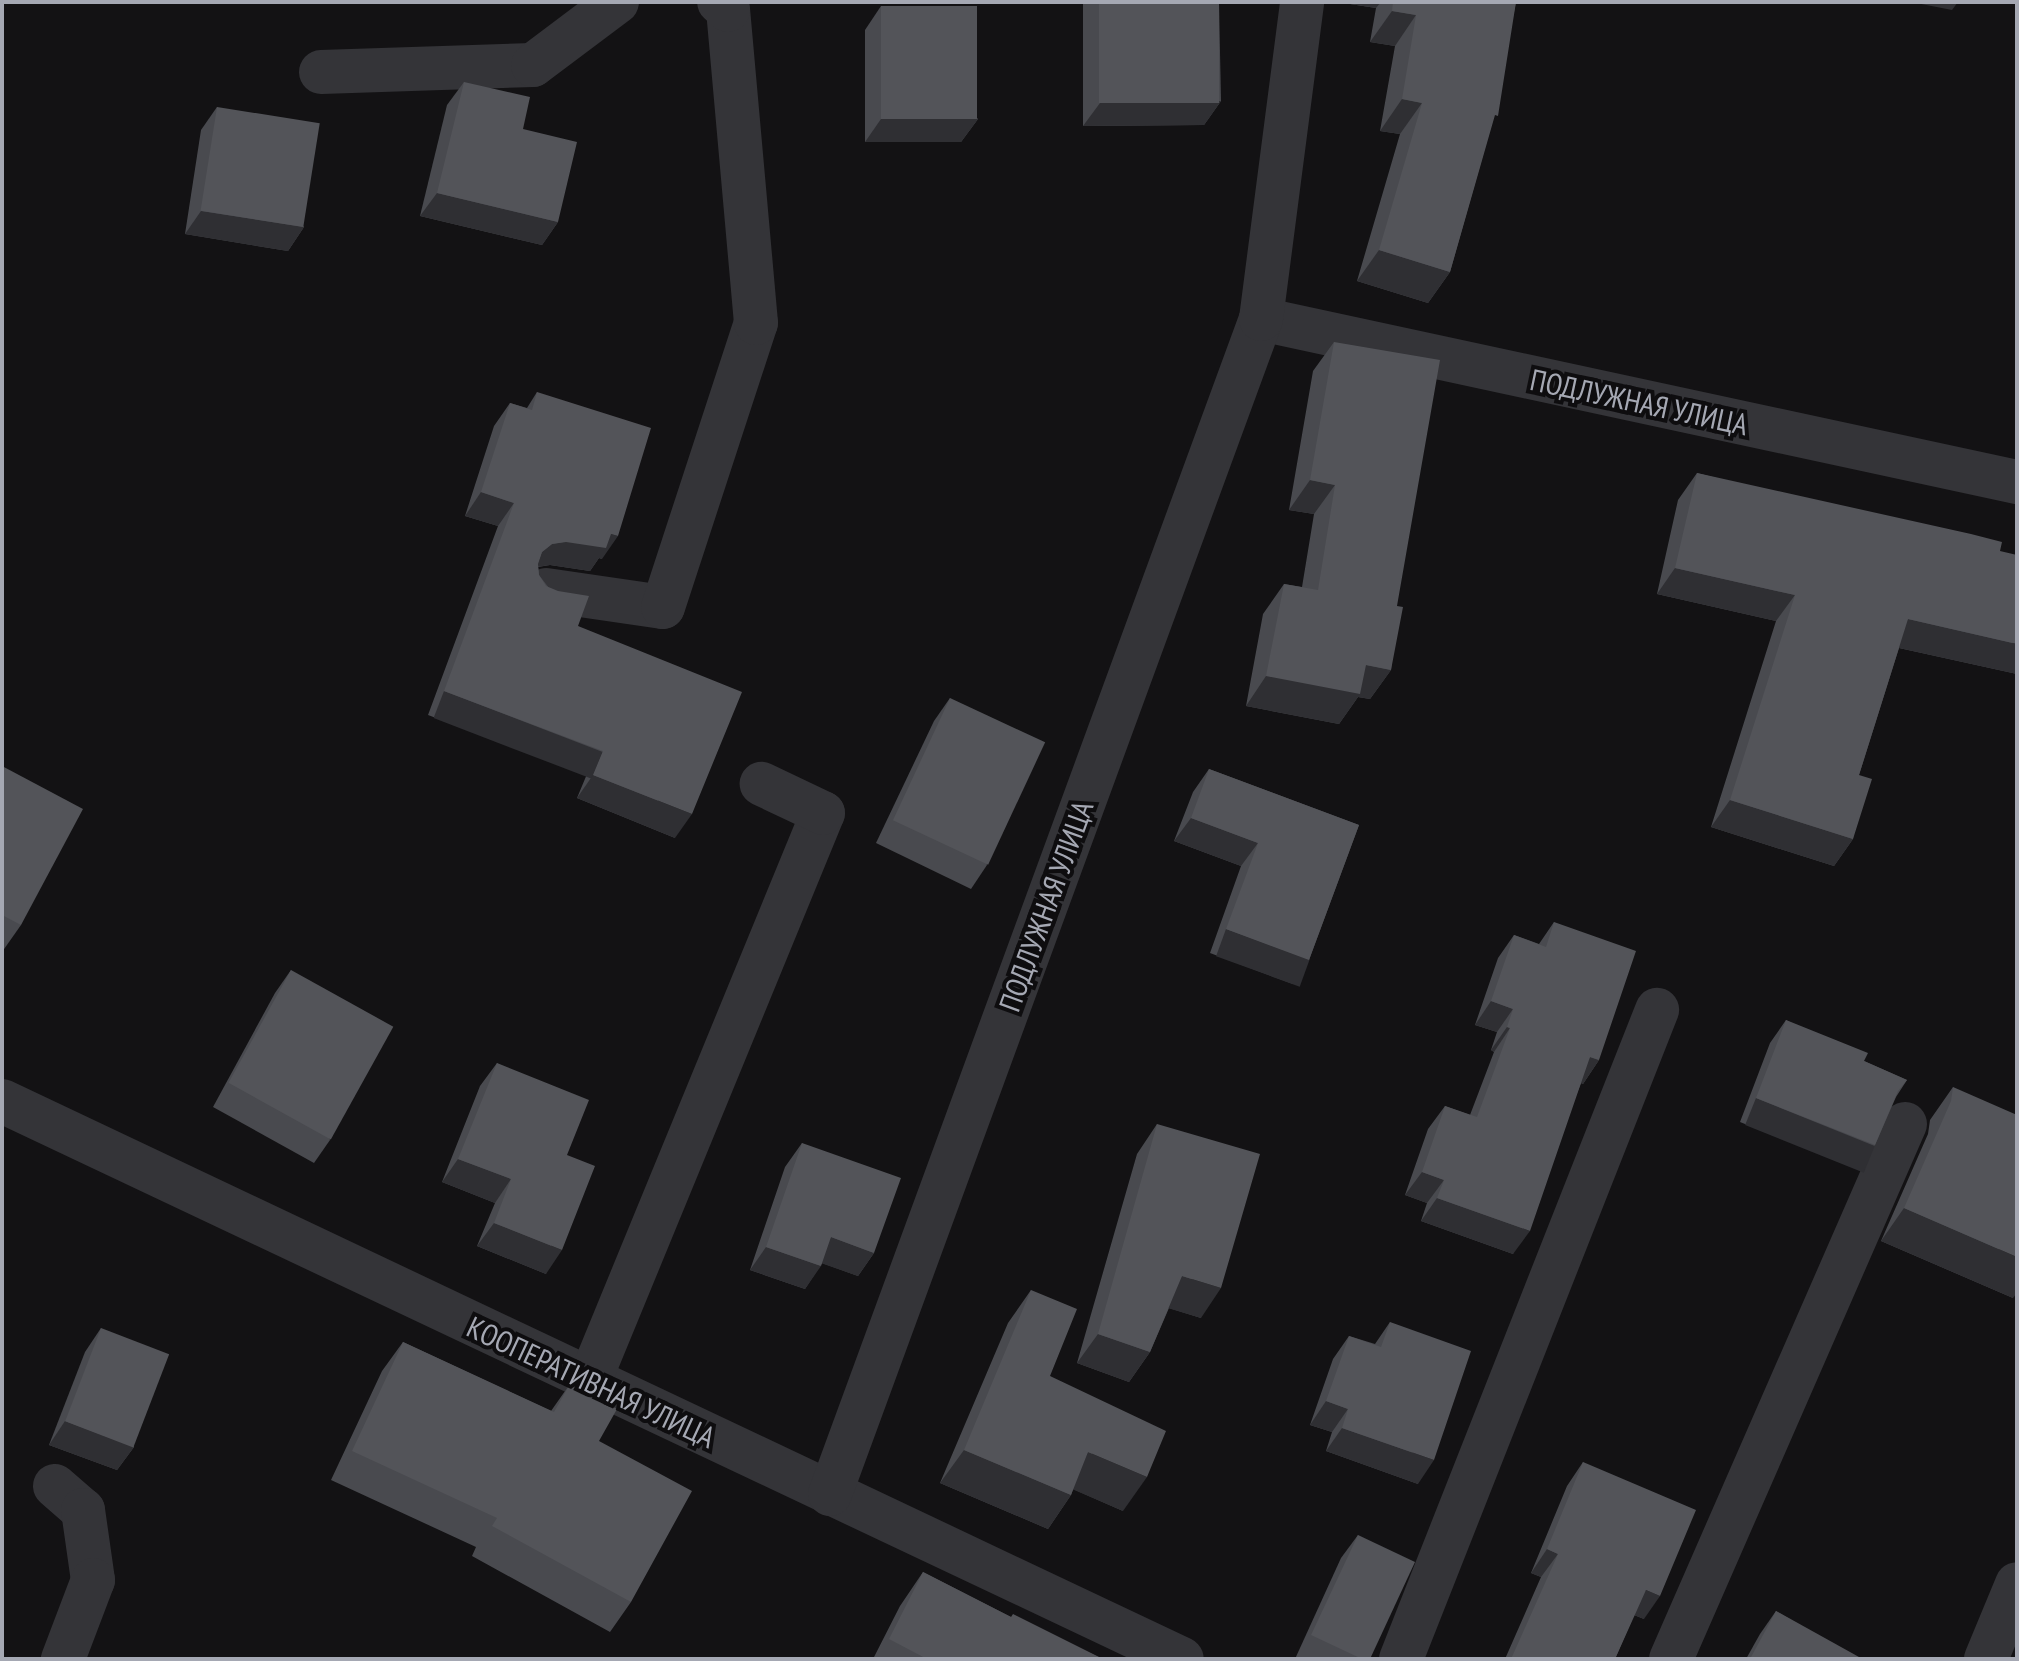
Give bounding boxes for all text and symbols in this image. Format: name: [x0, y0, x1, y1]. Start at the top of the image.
street label: ПОДЛУЖНАЯ УЛИЦА: [1527, 361, 1751, 443]
street label: ПОДЛУЖНАЯ УЛИЦА: [991, 796, 1101, 1016]
street label: КООПЕРАТИВНАЯ УЛИЦА: [461, 1309, 721, 1455]

